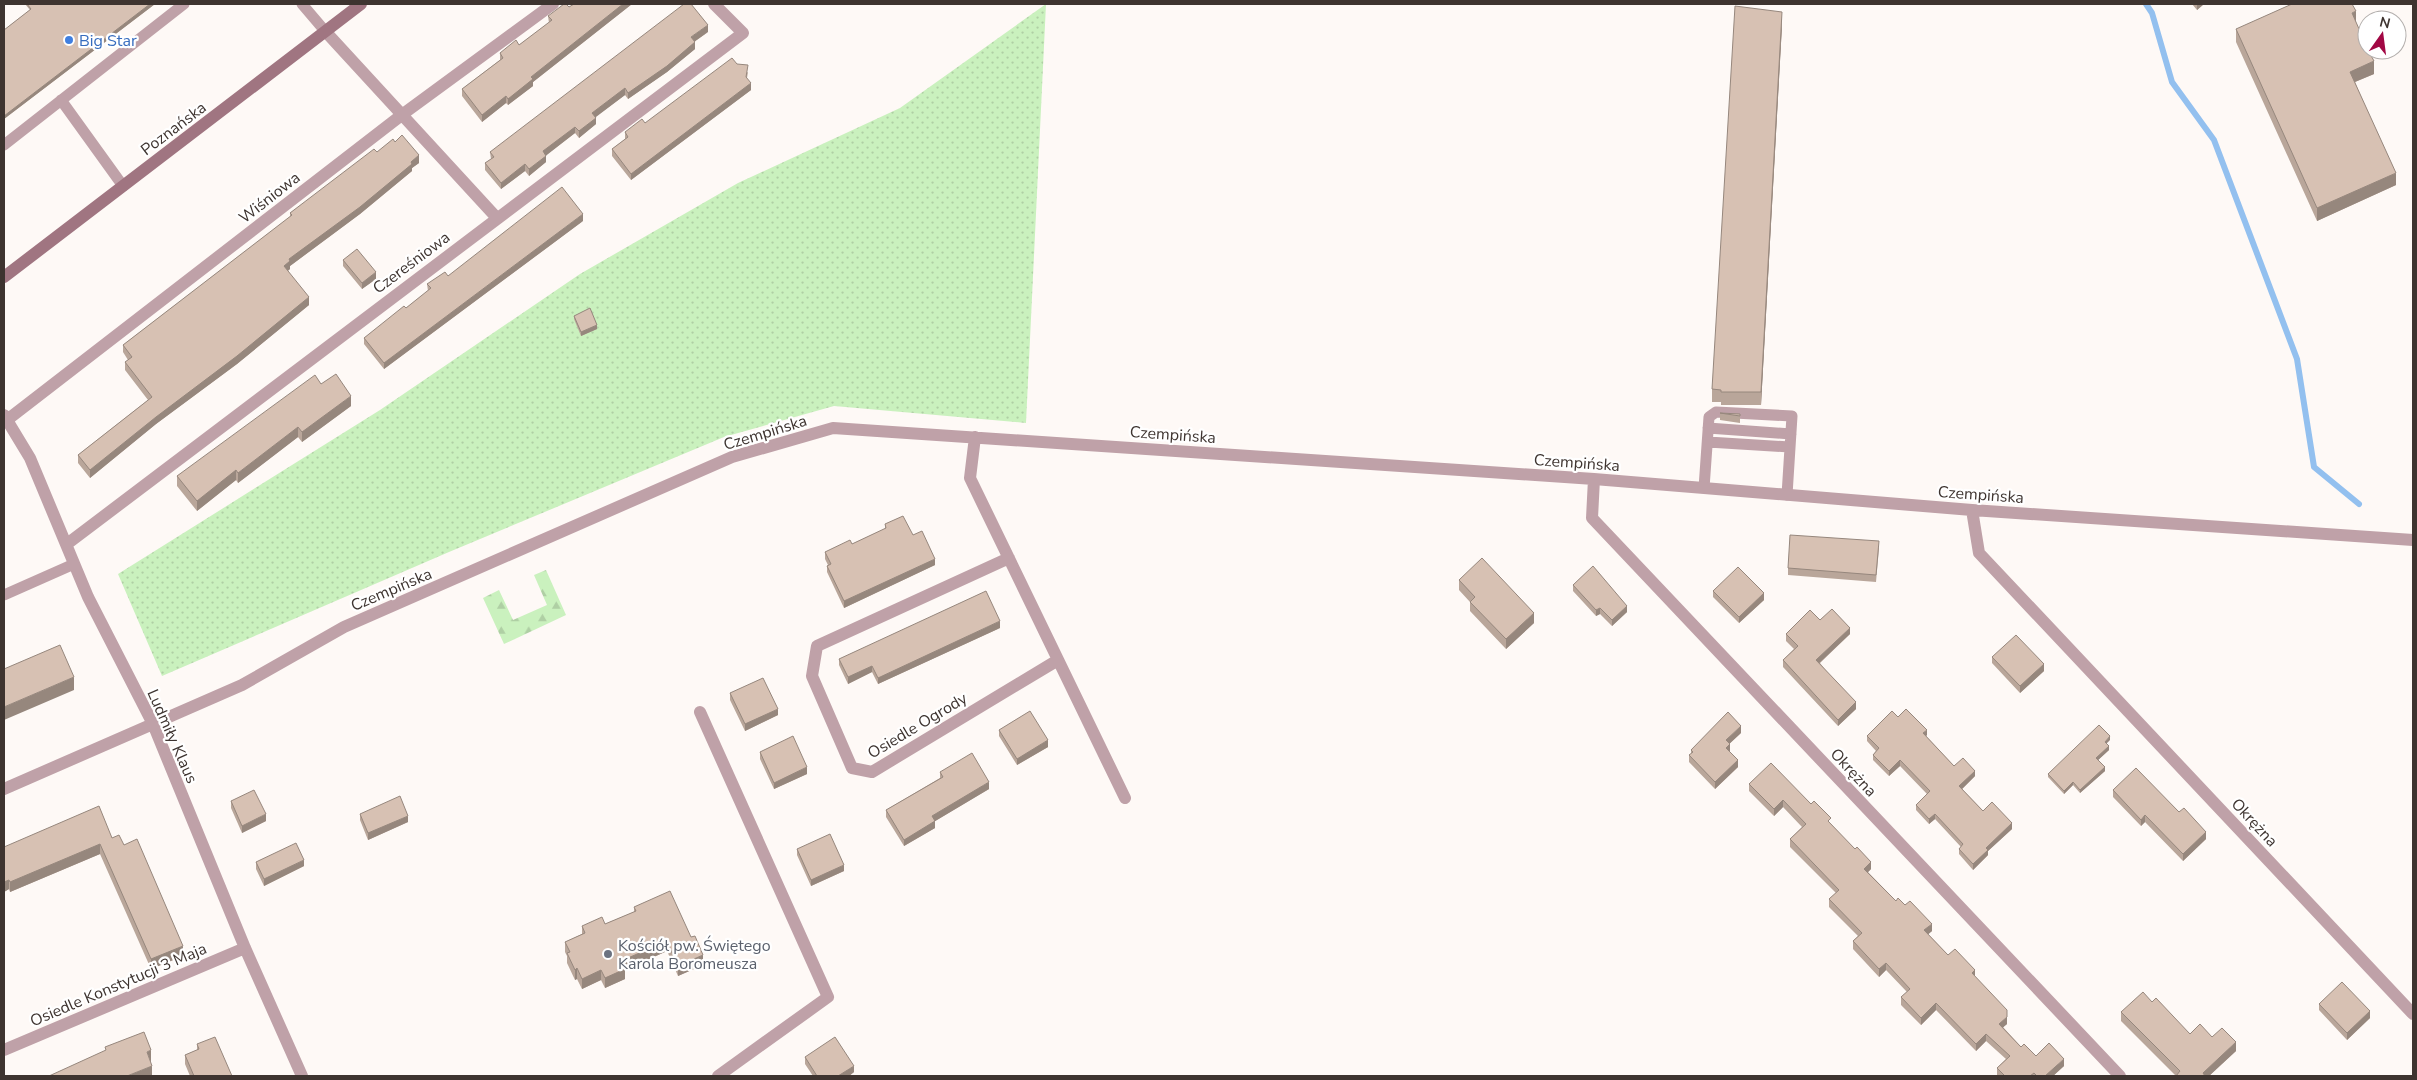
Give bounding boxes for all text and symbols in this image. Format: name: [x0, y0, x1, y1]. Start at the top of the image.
north arrow: [2357, 10, 2407, 60]
text: N: [2378, 12, 2392, 33]
place label: Big Star: [79, 30, 137, 52]
marker: Big Star: [63, 34, 75, 46]
street label: Poznańska: [136, 97, 211, 161]
street label: Wiśniowa: [234, 167, 305, 229]
street label: Czereśniowa: [368, 226, 455, 299]
street label: Czempińska: [721, 410, 810, 456]
street label: Czempińska: [1129, 421, 1217, 449]
street label: Czempińska: [1533, 449, 1621, 477]
street label: Czempińska: [1937, 481, 2025, 509]
street label: Czempińska: [347, 563, 435, 617]
street label: Ludmiły Klaus: [141, 686, 203, 787]
street label: Osiedle Ogrody: [864, 687, 972, 764]
street label: Okrężna: [1825, 743, 1882, 802]
street label: Okrężna: [2226, 793, 2283, 852]
place label: Kościół pw. Świętego Karola Boromeusza: [618, 935, 771, 975]
street label: Osiedle Konstytucji 3 Maja: [27, 938, 210, 1032]
marker: Kościół pw. Świętego Karola Boromeusza: [602, 948, 614, 960]

